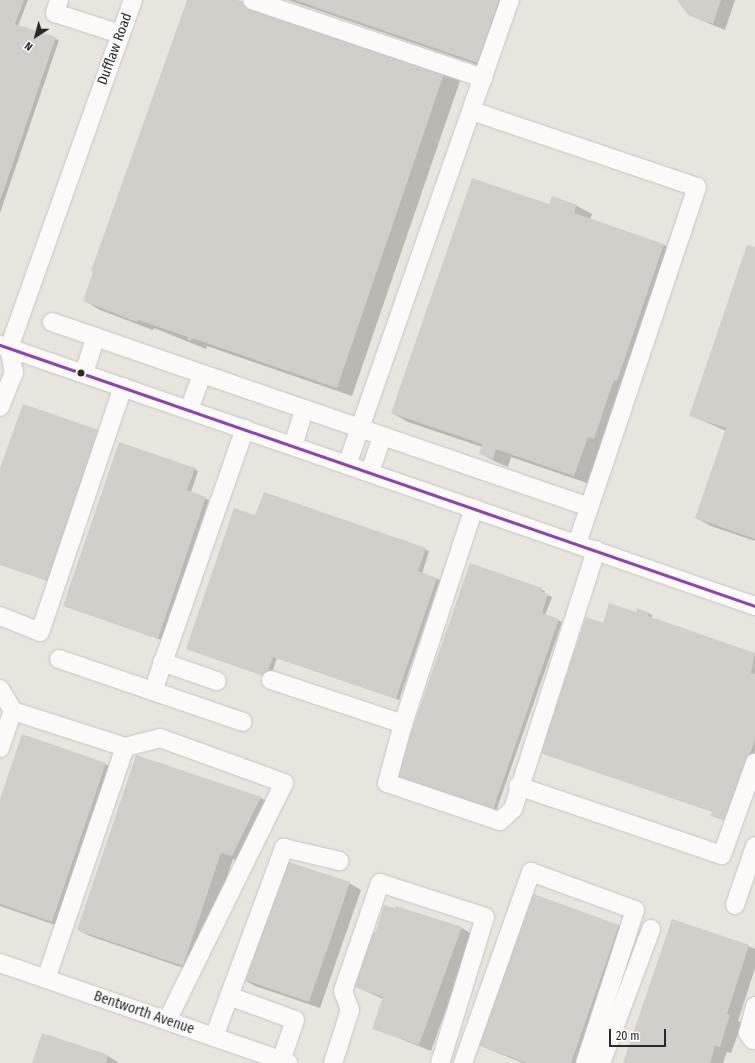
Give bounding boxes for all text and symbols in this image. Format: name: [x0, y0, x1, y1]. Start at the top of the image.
street label: Dufflaw Road: [94, 11, 136, 87]
north arrow: [16, 16, 56, 56]
text: N: [22, 39, 35, 53]
unlabelled marker: [76, 368, 86, 378]
street label: Bentworth Avenue: [91, 988, 197, 1038]
scale bar: [611, 1021, 668, 1047]
text: 20 m: [616, 1029, 640, 1043]

